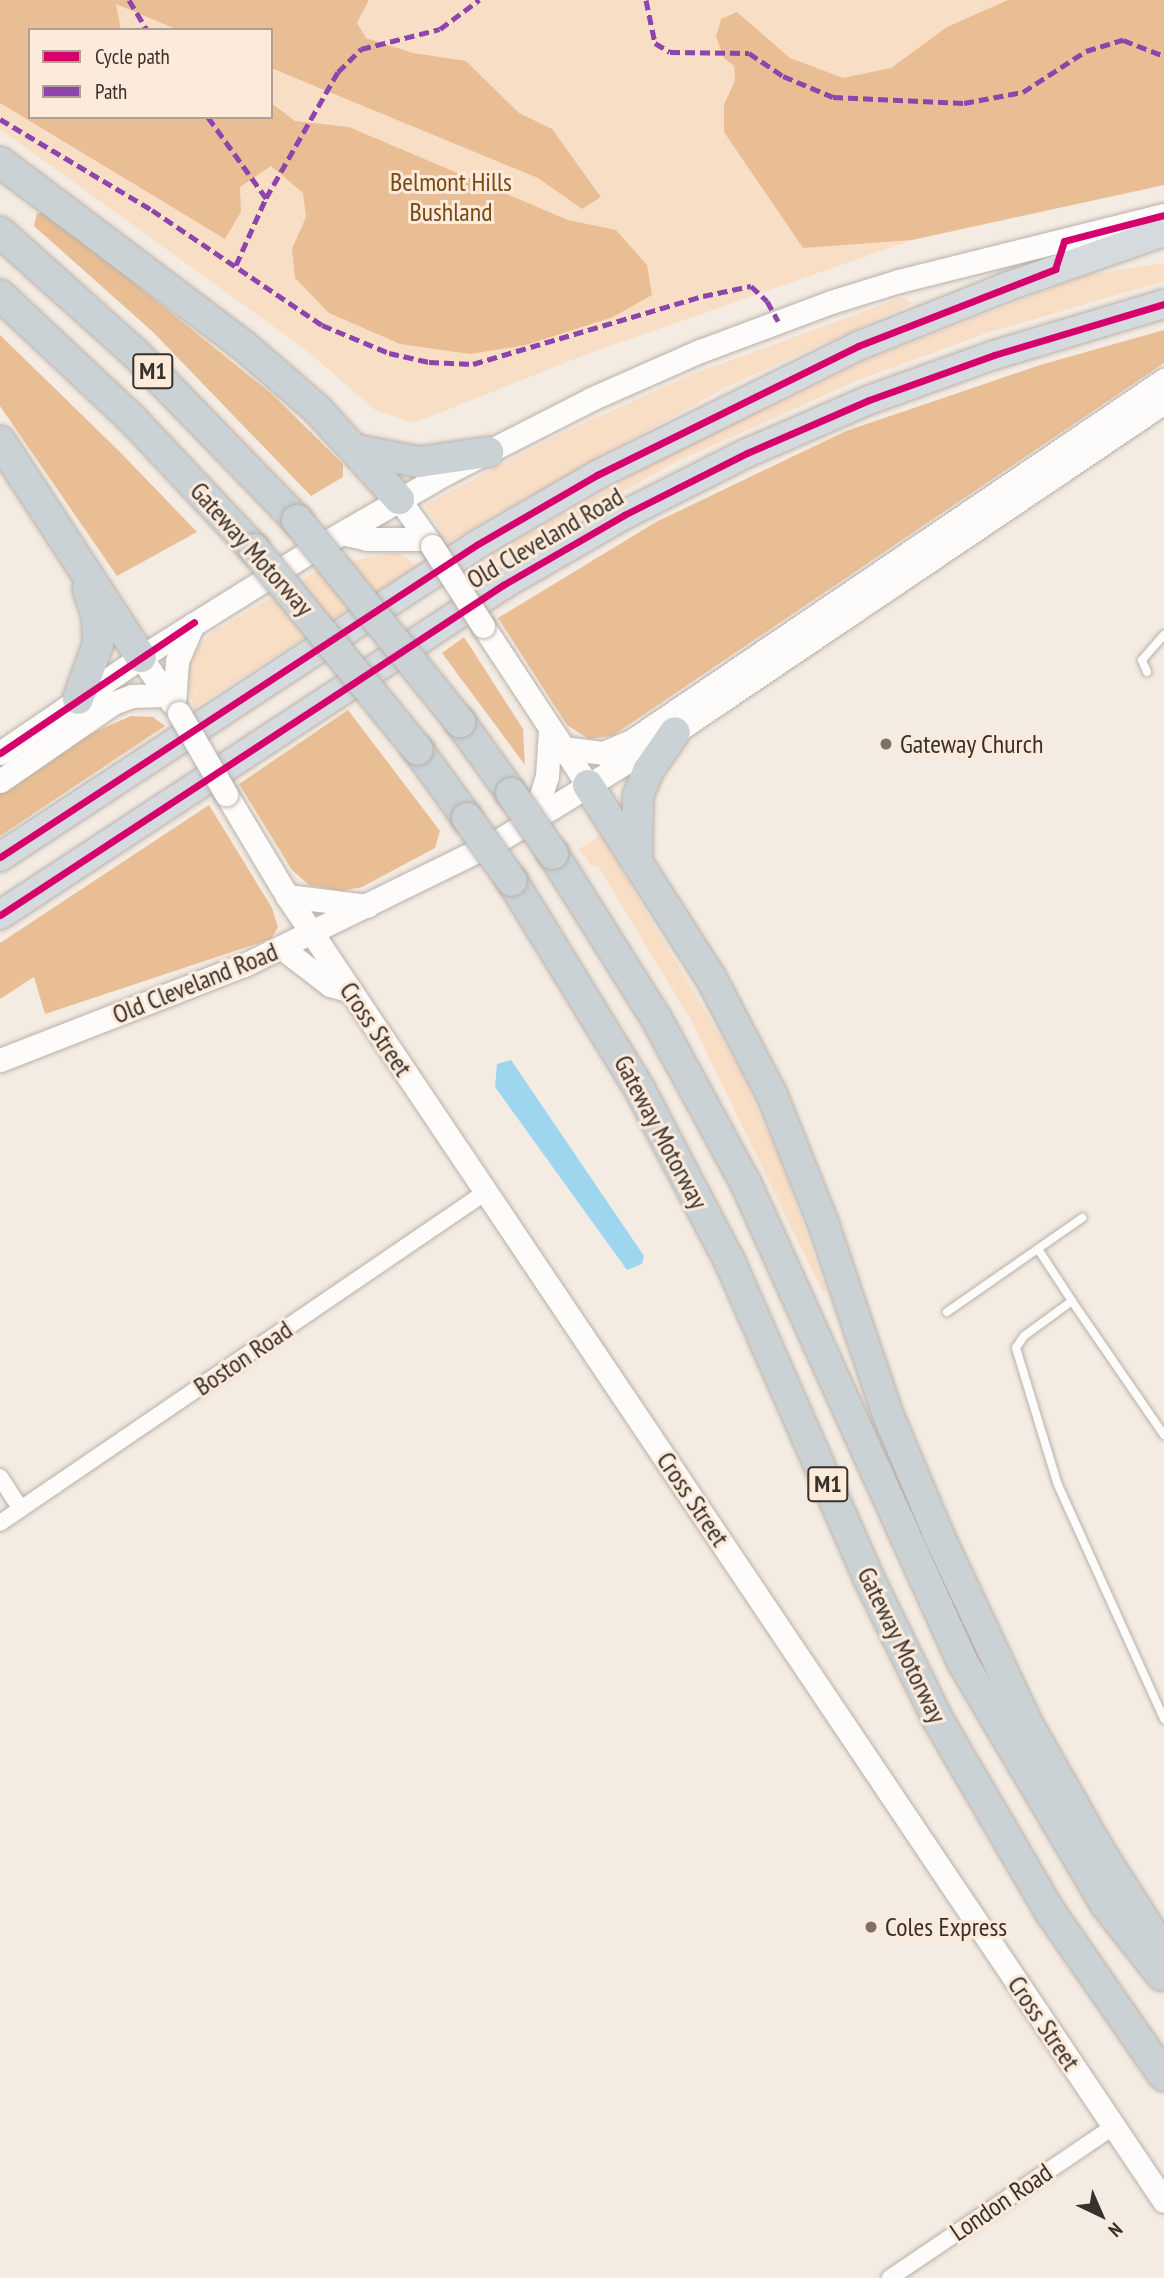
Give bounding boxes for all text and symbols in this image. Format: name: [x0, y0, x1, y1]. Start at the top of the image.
legend: [28, 28, 273, 119]
text: Cycle path: [95, 43, 170, 70]
text: Path: [95, 78, 127, 105]
park label: Belmont Hills Bushland: [390, 166, 512, 228]
road number: M1: [132, 350, 174, 392]
street label: Gateway Motorway: [183, 475, 321, 623]
street label: Old Cleveland Road: [461, 481, 629, 595]
place label: Gateway Church: [900, 728, 1044, 760]
marker: Gateway Church: [878, 736, 894, 752]
street label: Old Cleveland Road: [108, 936, 282, 1030]
street label: Cross Street: [333, 976, 419, 1082]
street label: Gateway Motorway: [607, 1049, 715, 1215]
street label: Boston Road: [188, 1314, 298, 1402]
street label: Cross Street: [650, 1446, 736, 1552]
road number: M1: [807, 1464, 849, 1504]
street label: Gateway Motorway: [851, 1562, 953, 1728]
place label: Coles Express: [885, 1911, 1007, 1943]
marker: Coles Express: [863, 1919, 879, 1935]
street label: Cross Street: [1001, 1970, 1087, 2076]
street label: London Road: [944, 2157, 1058, 2247]
north arrow: [1066, 2180, 1136, 2250]
text: N: [1104, 2218, 1128, 2242]

